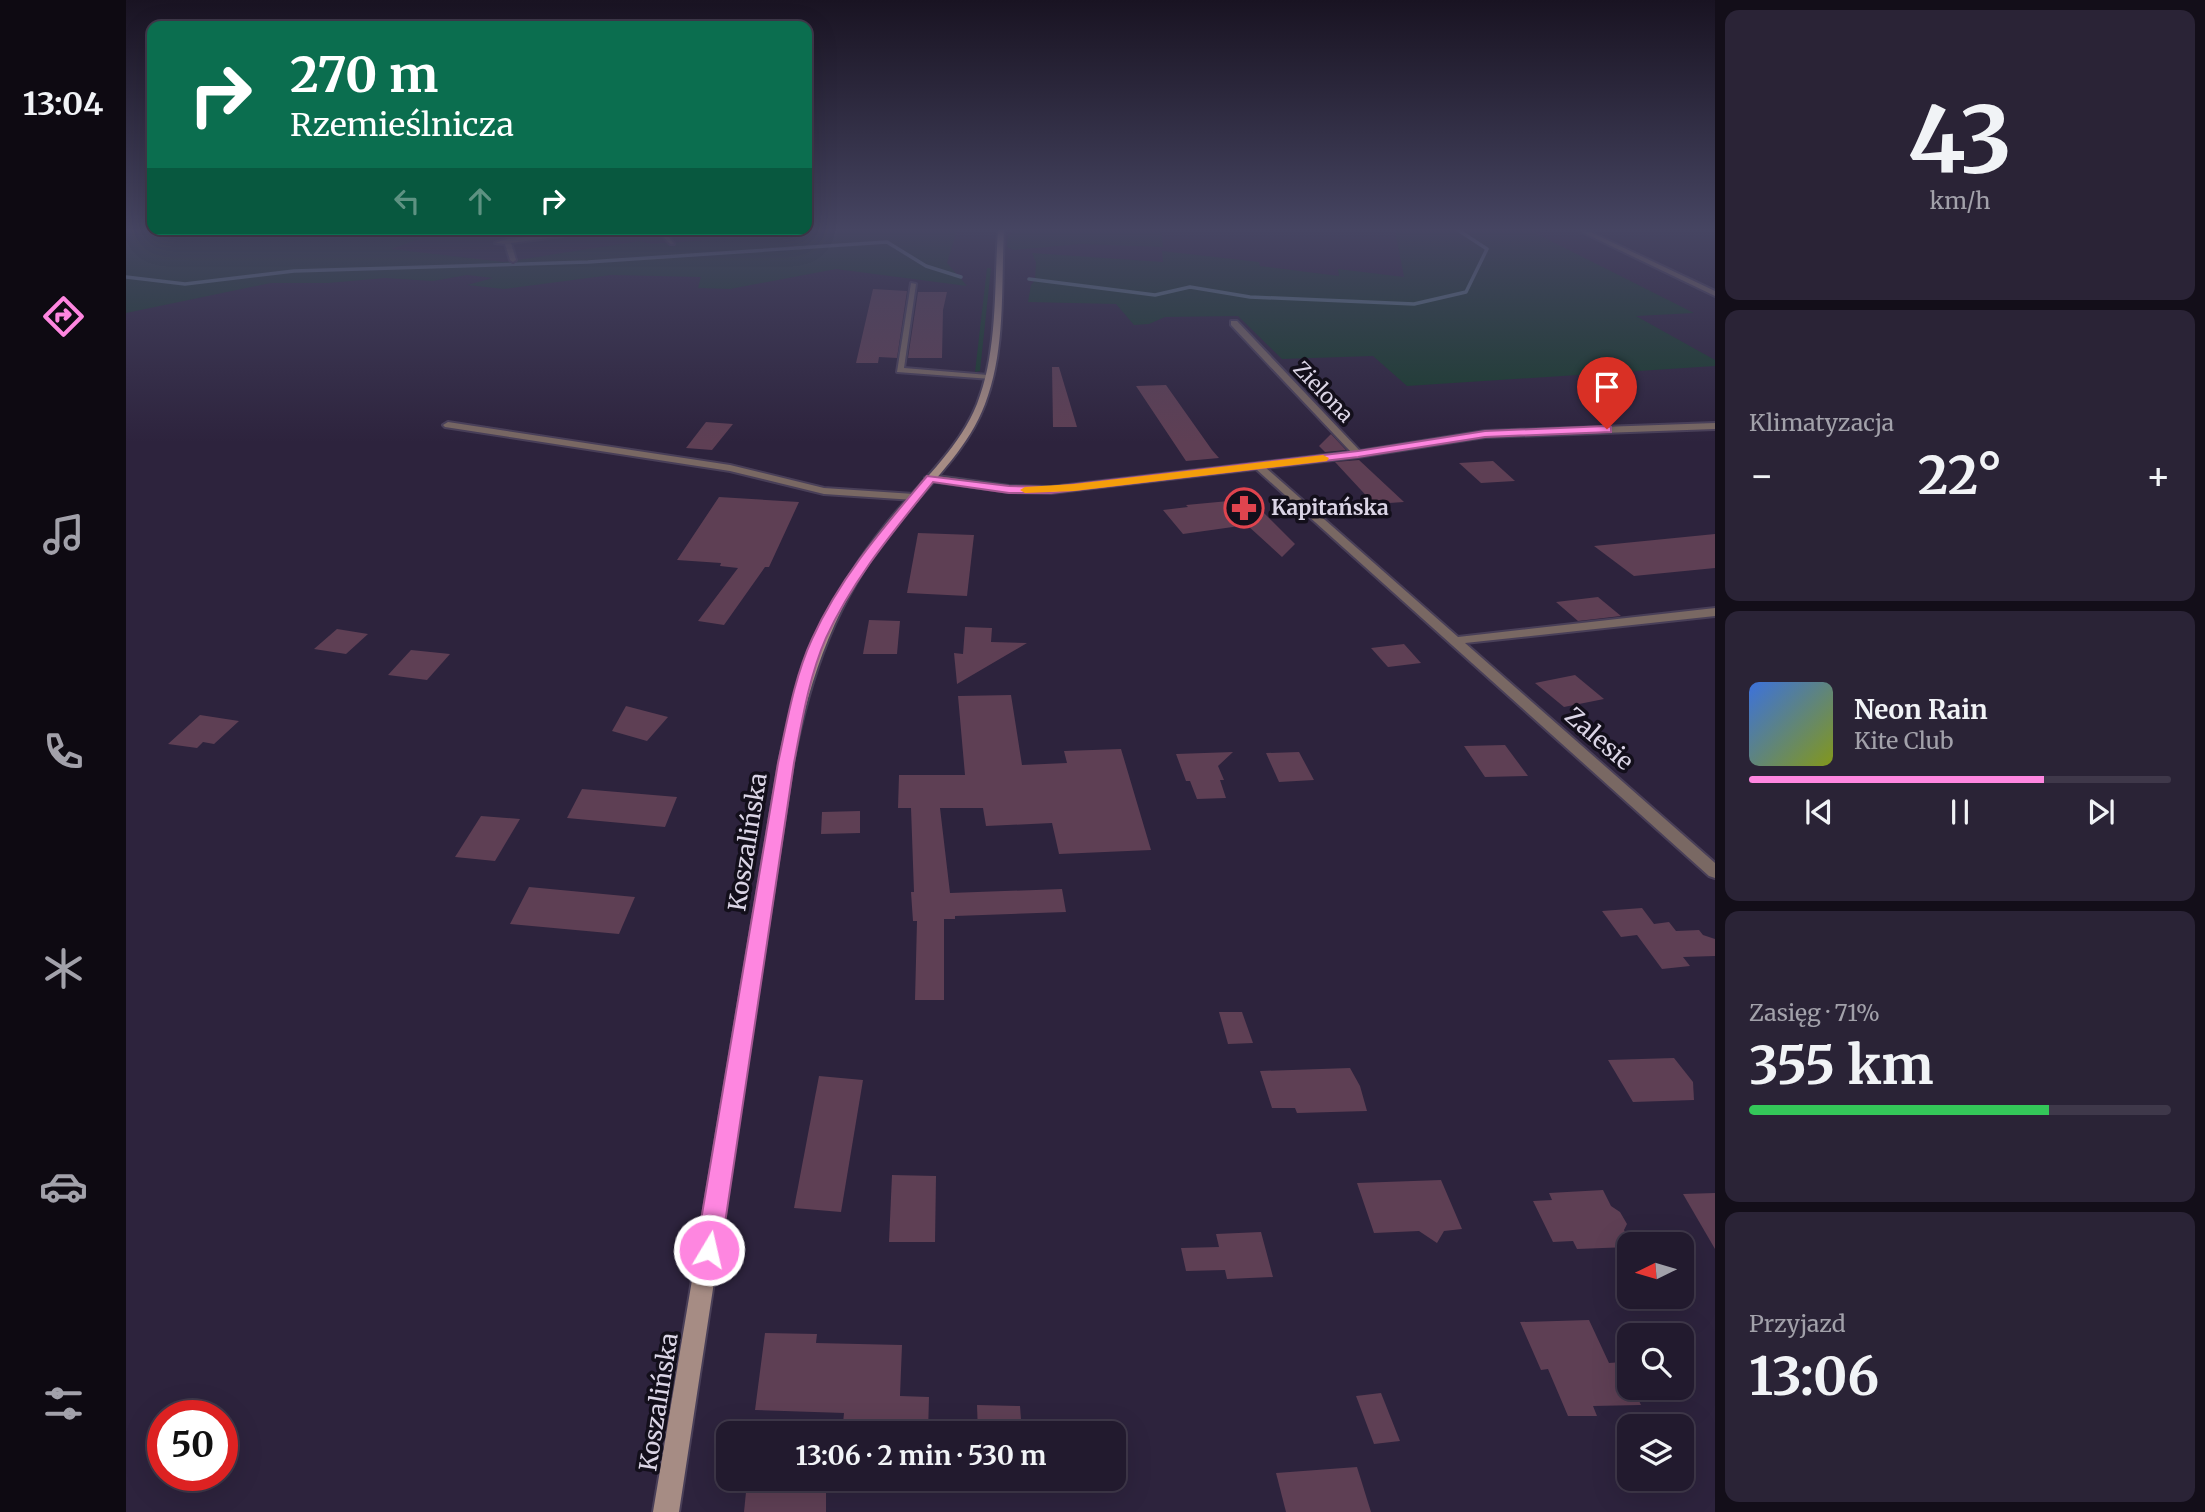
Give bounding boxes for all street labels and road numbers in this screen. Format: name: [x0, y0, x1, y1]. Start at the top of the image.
street label: Zielona: [1288, 355, 1359, 428]
street label: Zalesie: [1559, 700, 1640, 777]
street label: Koszalińska: [721, 770, 774, 913]
street label: Koszalińska: [632, 1330, 685, 1473]

